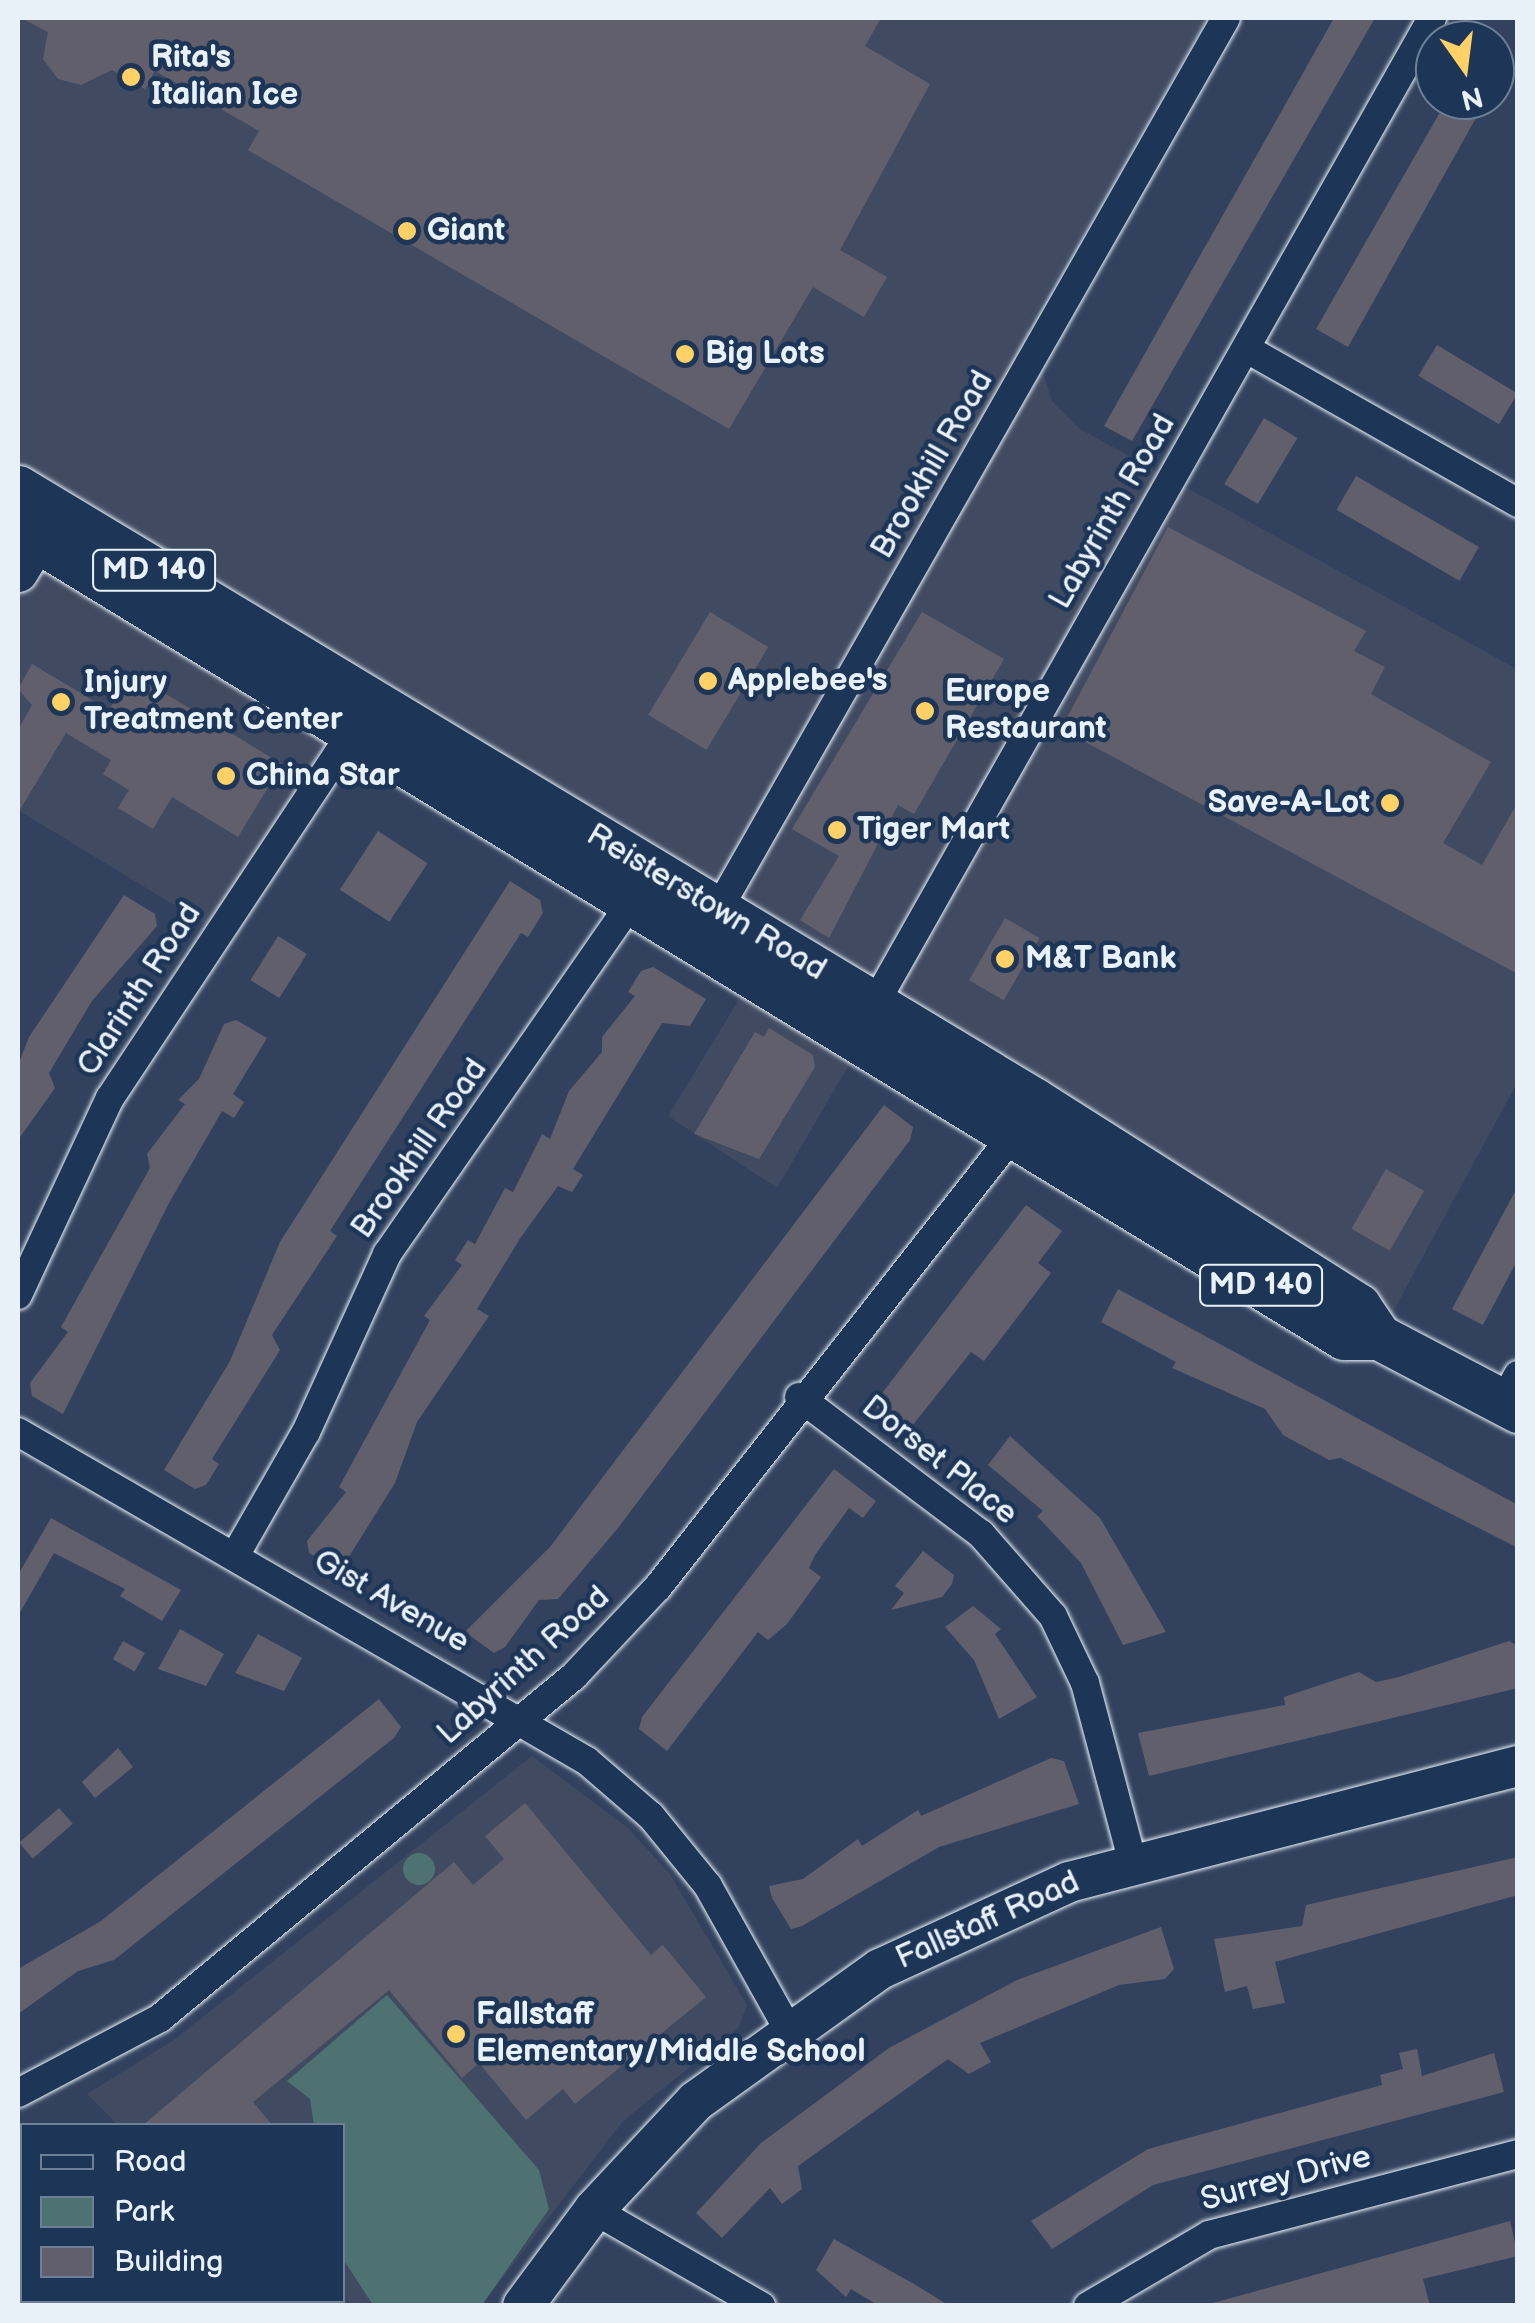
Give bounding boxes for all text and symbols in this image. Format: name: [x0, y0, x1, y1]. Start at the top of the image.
north arrow: [1415, 20, 1515, 120]
place label: Rita's Italian Ice: [151, 40, 298, 115]
marker: Rita's Italian Ice: [120, 66, 142, 88]
text: N: [1458, 79, 1486, 116]
place label: Giant: [427, 212, 505, 250]
marker: Giant: [396, 220, 418, 242]
place label: Big Lots: [705, 335, 825, 373]
marker: Big Lots: [674, 343, 696, 365]
street label: Brookhill Road: [864, 364, 1002, 566]
street label: Labyrinth Road: [1042, 408, 1184, 616]
road number: MD 140: [92, 545, 216, 595]
place label: Applebee's: [728, 662, 887, 700]
place label: Injury Treatment Center: [84, 665, 343, 740]
marker: Applebee's: [697, 670, 719, 692]
place label: Europe Restaurant: [945, 674, 1107, 749]
marker: Injury Treatment Center: [48, 689, 74, 715]
marker: Europe Restaurant: [914, 700, 936, 722]
place label: China Star: [246, 757, 400, 795]
marker: China Star: [215, 765, 237, 787]
place label: Save-A-Lot: [1208, 784, 1370, 822]
marker: Save-A-Lot: [1379, 792, 1401, 814]
place label: Tiger Mart: [857, 811, 1010, 849]
street label: Reisterstown Road: [579, 816, 833, 990]
marker: Tiger Mart: [826, 819, 848, 841]
street label: Clarinth Road: [70, 896, 210, 1084]
place label: M&T Bank: [1025, 940, 1176, 978]
marker: M&T Bank: [994, 948, 1016, 970]
street label: Brookhill Road: [344, 1052, 496, 1246]
road number: MD 140: [1198, 1260, 1324, 1310]
street label: Dorset Place: [853, 1388, 1025, 1534]
street label: Gist Avenue: [306, 1542, 476, 1662]
street label: Labyrinth Road: [430, 1579, 618, 1753]
street label: Fallstaff Road: [890, 1863, 1086, 1979]
place label: Fallstaff Elementary/Middle School: [476, 1997, 866, 2072]
marker: Fallstaff Elementary/Middle School: [445, 2023, 467, 2045]
legend: [20, 2123, 345, 2303]
street label: Surrey Drive: [1196, 2138, 1376, 2220]
text: Road: [114, 2144, 187, 2180]
text: Park: [114, 2194, 174, 2230]
text: Building: [114, 2244, 223, 2280]

